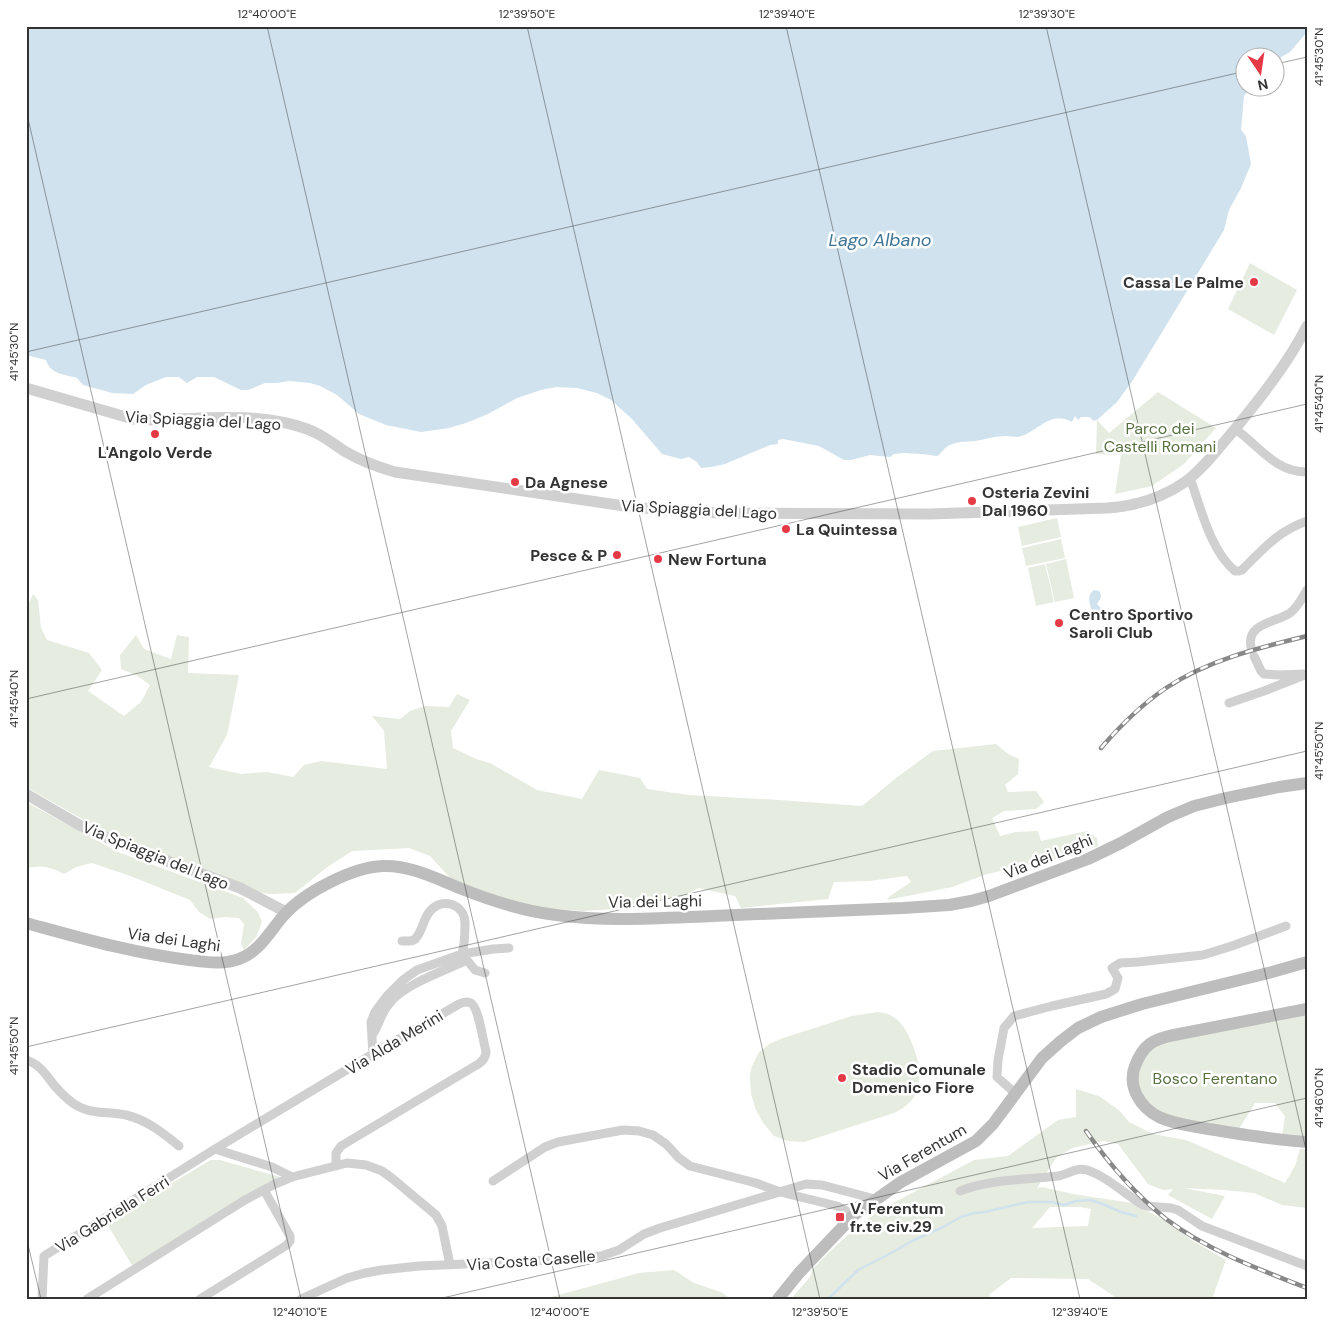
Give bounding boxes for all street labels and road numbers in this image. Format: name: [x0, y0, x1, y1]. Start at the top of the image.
street label: Via Spiaggia del Lago: [124, 406, 282, 435]
street label: Via Spiaggia del Lago: [620, 495, 778, 524]
street label: Via Spiaggia del Lago: [79, 816, 232, 894]
street label: Via dei Laghi: [1001, 829, 1096, 884]
street label: Via dei Laghi: [608, 890, 702, 913]
street label: Via dei Laghi: [126, 923, 222, 956]
street label: Via Alda Merini: [342, 1005, 447, 1080]
street label: Via Ferentum: [874, 1119, 970, 1186]
street label: Via Gabriella Ferri: [51, 1171, 173, 1258]
street label: Via Costa Caselle: [466, 1246, 596, 1275]

